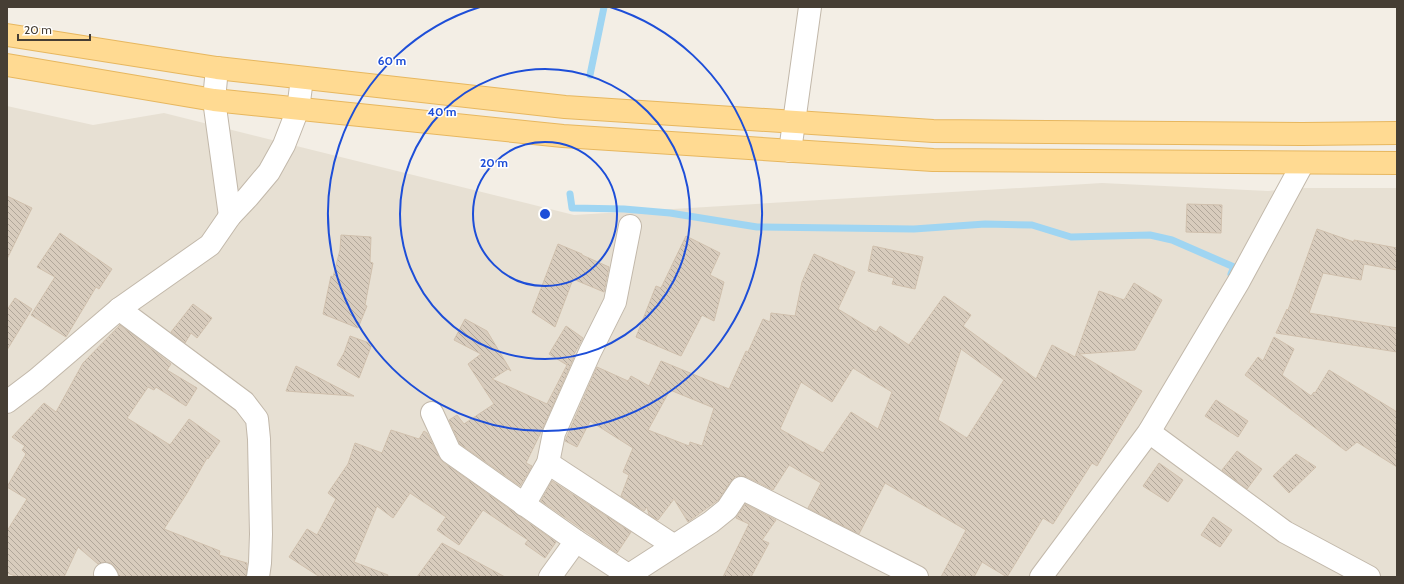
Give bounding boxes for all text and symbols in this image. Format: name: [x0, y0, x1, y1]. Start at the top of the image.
scale bar: [18, 16, 90, 42]
text: 20 m: [24, 22, 52, 37]
text: 60 m: [378, 53, 406, 68]
text: 40 m: [427, 104, 457, 119]
text: 20 m: [480, 155, 508, 170]
centre of rings: [538, 207, 552, 221]

